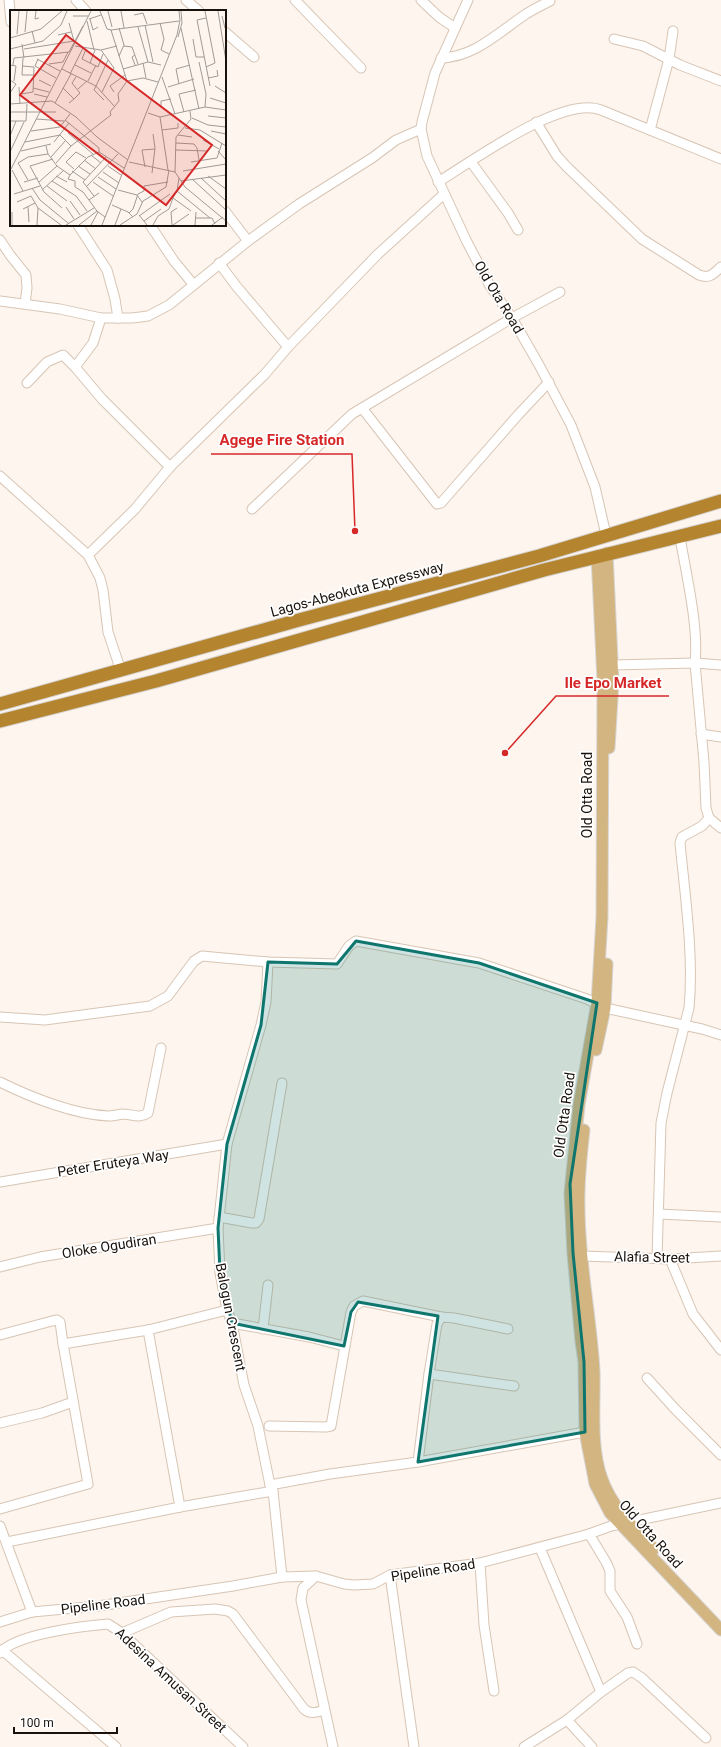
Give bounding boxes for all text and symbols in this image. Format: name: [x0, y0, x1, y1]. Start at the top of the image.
inset map: [10, 10, 226, 226]
street label: Old Ota Road: [471, 258, 527, 336]
callout: Agege Fire Station: [211, 427, 352, 454]
text: Agege Fire Station: [220, 431, 344, 449]
street label: Lagos-Abeokuta Expressway: [269, 558, 446, 620]
callout: Ile Epo Market: [556, 669, 669, 696]
text: Ile Epo Market: [565, 674, 661, 692]
street label: Old Otta Road: [579, 752, 595, 838]
street label: Old Otta Road: [550, 1071, 578, 1159]
street label: Peter Eruteya Way: [56, 1146, 170, 1180]
street label: Oloke Ogudiran: [61, 1231, 157, 1261]
street label: Alafia Street: [614, 1248, 691, 1266]
street label: Balogun Crescent: [213, 1262, 249, 1373]
street label: Old Otta Road: [616, 1497, 686, 1571]
street label: Pipeline Road: [390, 1555, 476, 1585]
street label: Pipeline Road: [60, 1591, 146, 1617]
street label: Adesina Amusan Street: [112, 1624, 230, 1736]
scale bar: [14, 1709, 117, 1735]
text: 100 m: [20, 1716, 54, 1730]

